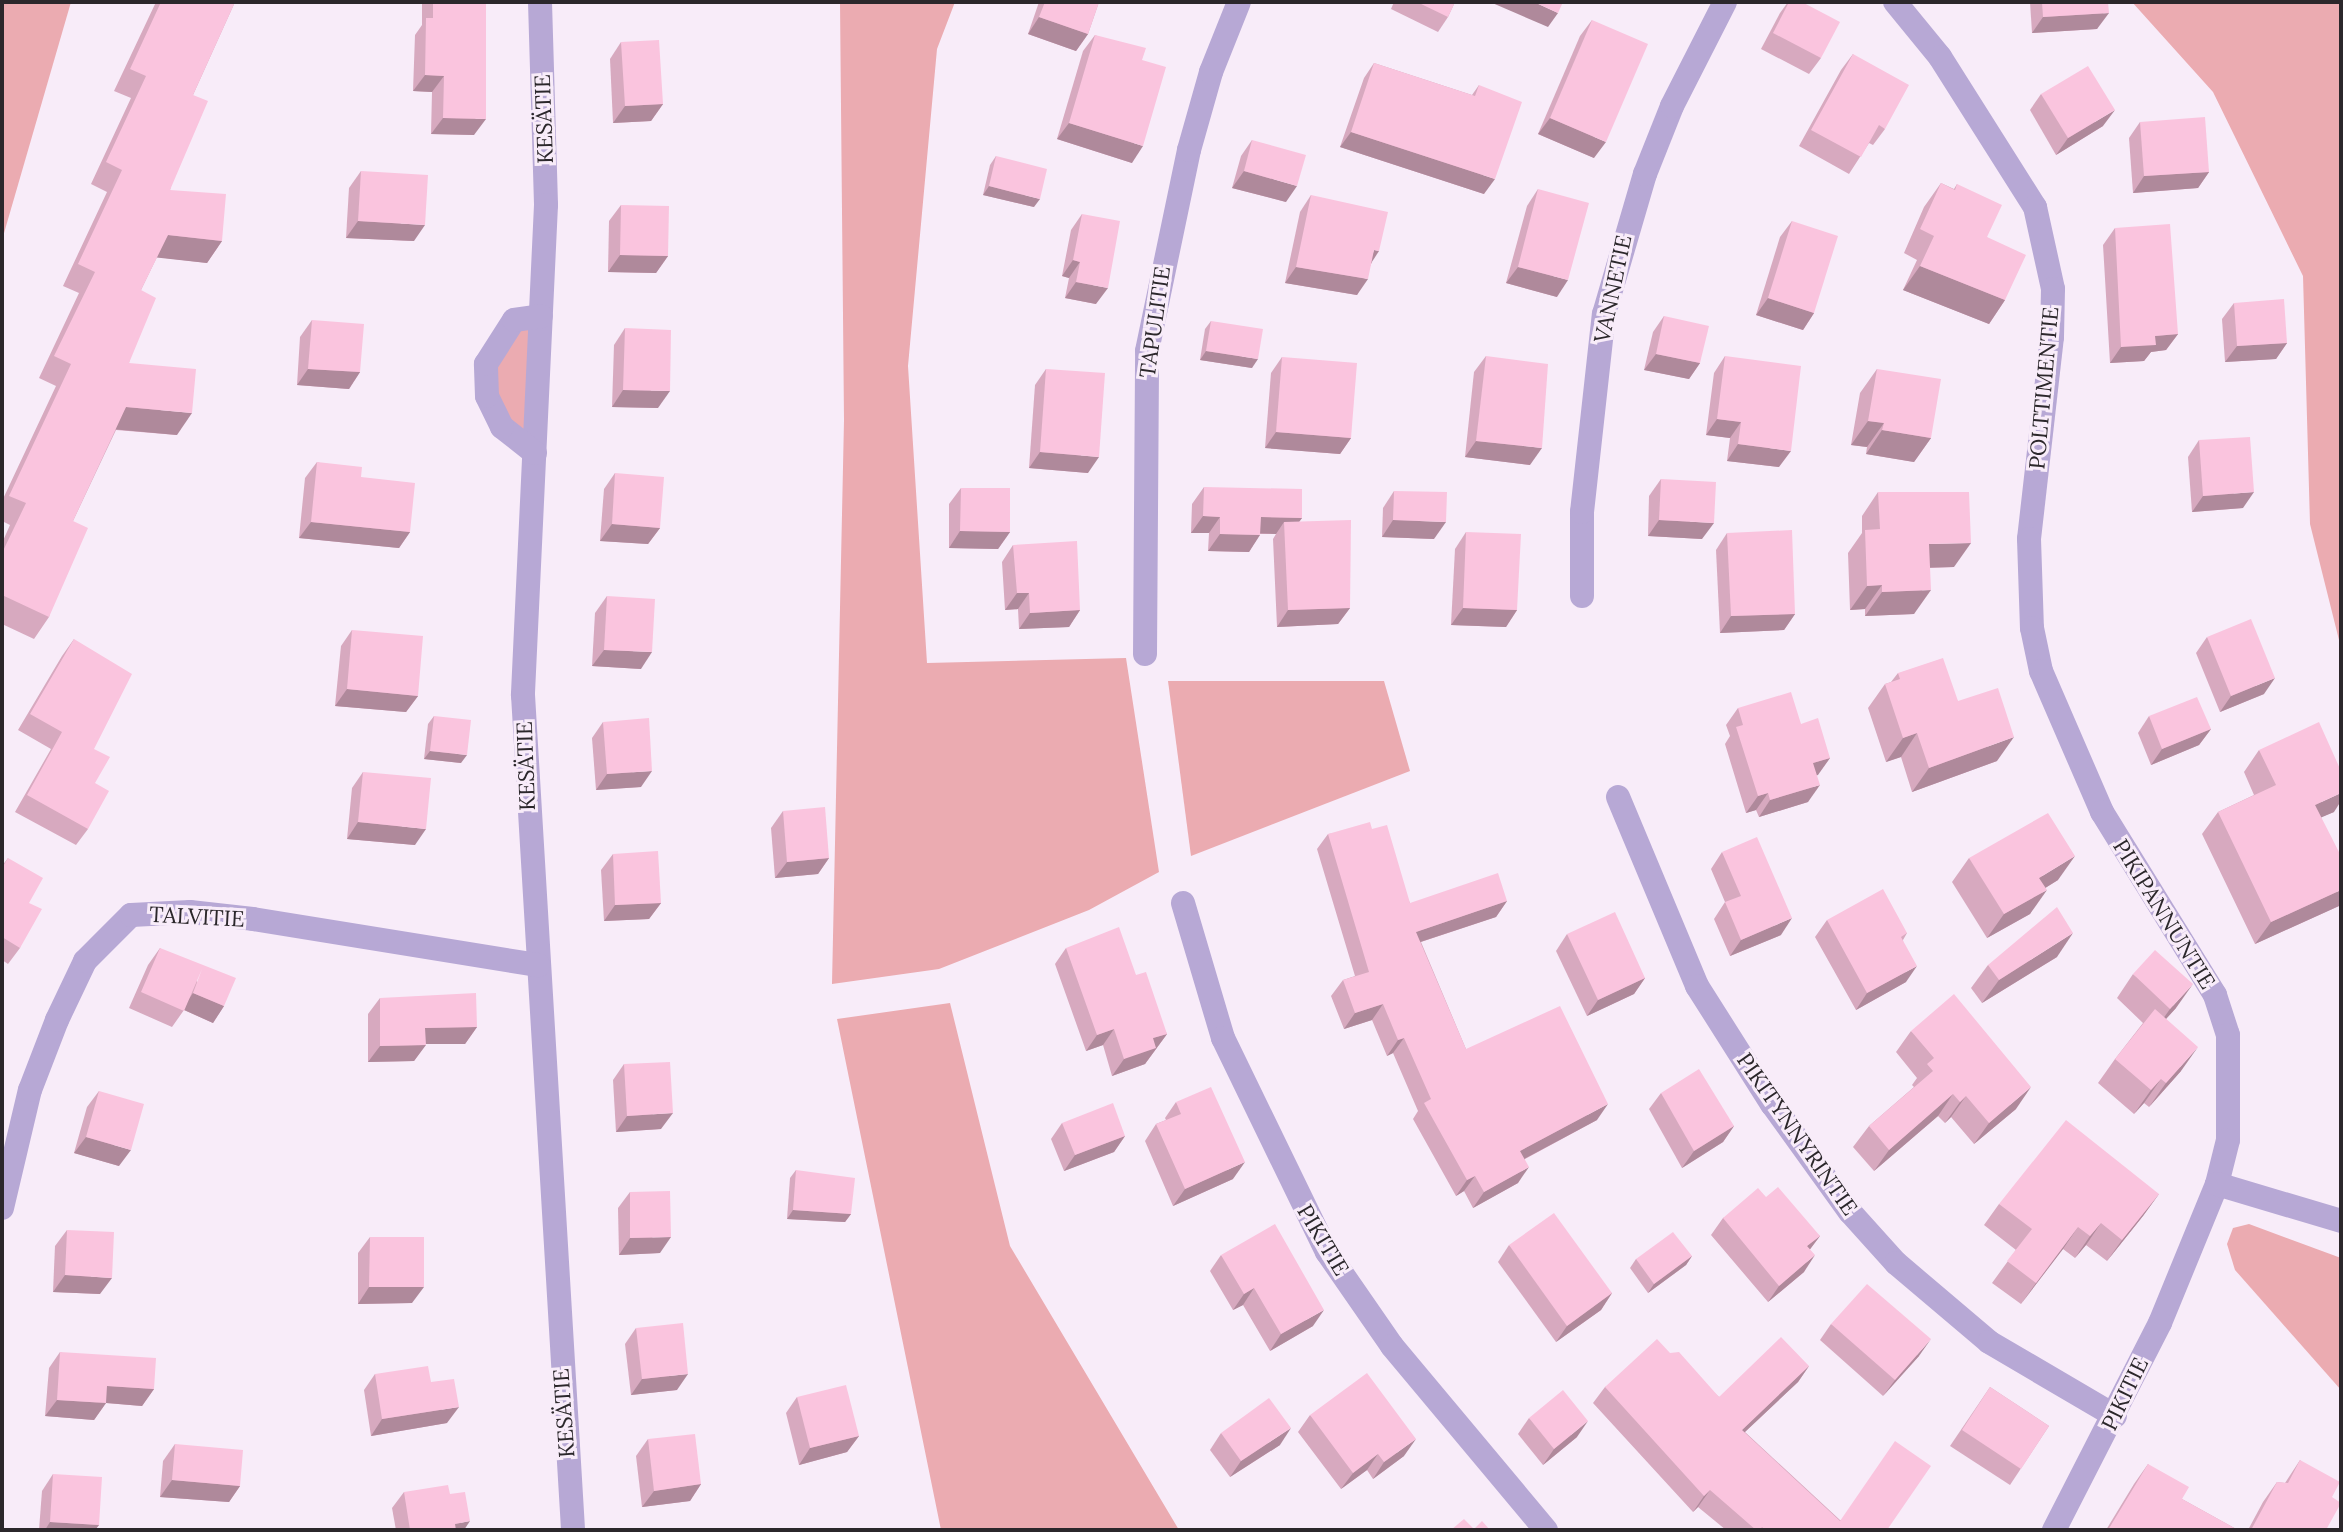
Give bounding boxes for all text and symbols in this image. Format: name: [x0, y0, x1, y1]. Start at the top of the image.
street label: KESÄTIE: [529, 74, 559, 164]
street label: VANNETIE: [1589, 233, 1637, 345]
street label: TAPULITIE: [1134, 265, 1176, 379]
street label: POLTTIMENTIE: [2024, 305, 2064, 471]
street label: KESÄTIE: [511, 721, 541, 811]
street label: PIKIPANNUNTIE: [2107, 834, 2221, 994]
street label: TALVITIE: [149, 901, 245, 933]
street label: PIKITYNNYRINTIE: [1731, 1048, 1863, 1220]
street label: PIKITIE: [1292, 1200, 1354, 1280]
street label: PIKITIE: [2096, 1353, 2154, 1435]
street label: KESÄTIE: [548, 1367, 580, 1459]

